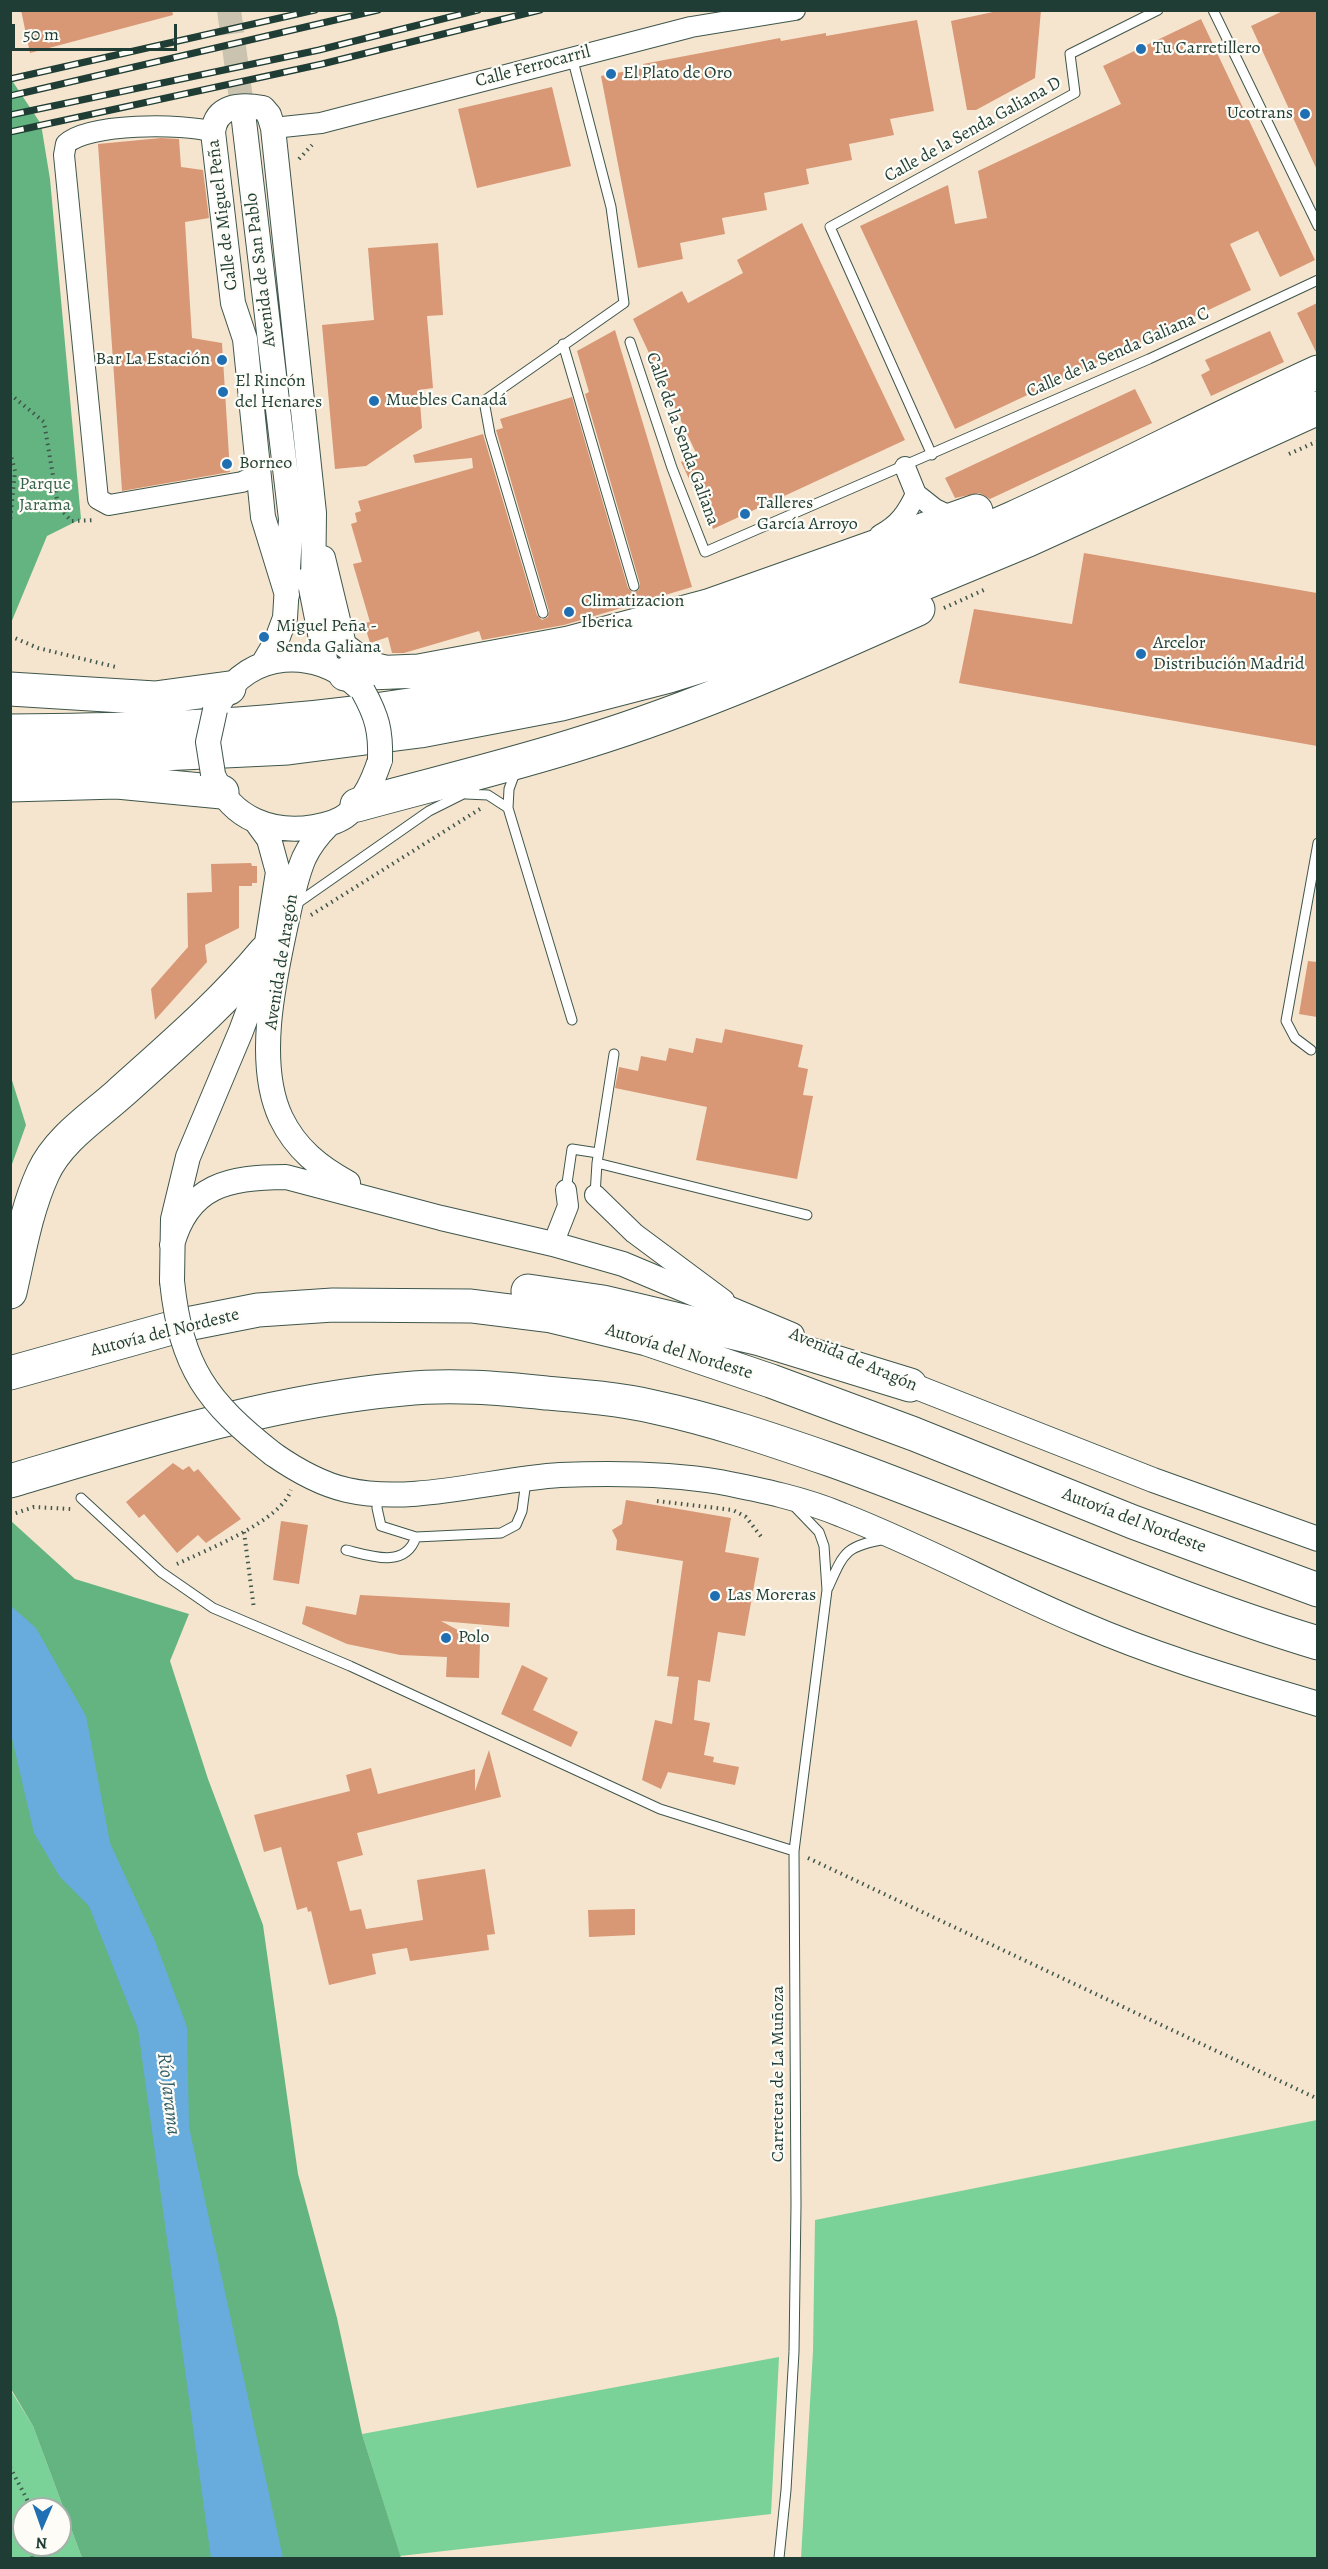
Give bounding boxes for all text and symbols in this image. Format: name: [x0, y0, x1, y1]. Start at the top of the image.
scale bar: [15, 12, 180, 50]
text: 50 m: [23, 22, 59, 46]
place label: Tu Carretillero: [1153, 38, 1260, 60]
street label: Calle Ferrocarril: [473, 41, 593, 93]
marker: Tu Carretillero: [1134, 42, 1148, 56]
place label: El Plato de Oro: [623, 63, 732, 85]
marker: El Plato de Oro: [604, 67, 618, 81]
street label: Calle de la Senda Galiana D: [881, 72, 1065, 188]
place label: Ucotrans: [1227, 103, 1293, 125]
marker: Ucotrans: [1298, 107, 1312, 121]
street label: Calle de Miguel Peña: [203, 138, 243, 292]
street label: Avenida de San Pablo: [241, 192, 281, 348]
street label: Calle de la Senda Galiana C: [1023, 303, 1213, 403]
place label: Bar La Estación: [96, 349, 210, 371]
street label: Calle de la Senda Galiana: [641, 349, 723, 529]
marker: Bar La Estación: [215, 353, 229, 367]
place label: El Rincón del Henares: [235, 371, 322, 413]
marker: El Rincón del Henares: [216, 385, 230, 399]
place label: Muebles Canadá: [386, 390, 507, 412]
marker: Muebles Canadá: [367, 394, 381, 408]
place label: Borneo: [239, 453, 292, 475]
marker: Borneo: [220, 457, 234, 471]
park label: Parque Jarama: [19, 474, 71, 516]
place label: Talleres García Arroyo: [757, 493, 858, 536]
marker: Talleres García Arroyo: [738, 507, 752, 521]
place label: Climatizacion Iberica: [581, 591, 684, 634]
marker: Climatizacion Iberica: [562, 605, 576, 619]
place label: Miguel Peña - Senda Galiana: [276, 616, 381, 658]
marker: Miguel Peña - Senda Galiana: [257, 630, 271, 644]
place label: Arcelor Distribución Madrid: [1153, 633, 1305, 676]
marker: Arcelor Distribución Madrid: [1134, 647, 1148, 661]
street label: Avenida de Aragón: [261, 893, 303, 1031]
street label: Autovía del Nordeste: [88, 1304, 242, 1362]
street label: Autovía del Nordeste: [603, 1319, 755, 1385]
street label: Avenida de Aragón: [786, 1323, 920, 1397]
street label: Autovía del Nordeste: [1059, 1484, 1209, 1558]
place label: Las Moreras: [727, 1585, 816, 1607]
marker: Las Moreras: [708, 1589, 722, 1603]
place label: Polo: [458, 1627, 489, 1649]
marker: Polo: [439, 1631, 453, 1645]
street label: Carretera de La Muñoza: [768, 1986, 790, 2162]
water label: Río Jarama: [151, 2051, 185, 2137]
north arrow: [12, 2497, 72, 2557]
text: N: [35, 2532, 48, 2554]

